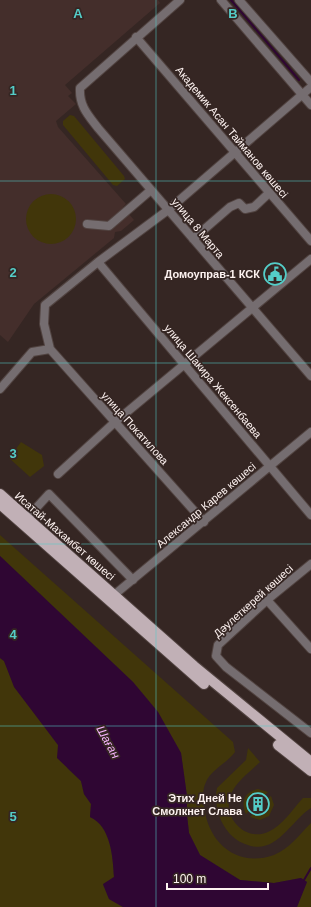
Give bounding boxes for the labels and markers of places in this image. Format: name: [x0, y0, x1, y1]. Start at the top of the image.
public building icon: Домоуправ-1 КСК: [262, 261, 288, 287]
place label: Домоуправ-1 КСК: [164, 268, 260, 280]
building icon: Этих Дней Не Смолкнет Слава: [245, 791, 271, 817]
place label: Этих Дней Не Смолкнет Слава: [152, 792, 243, 817]

